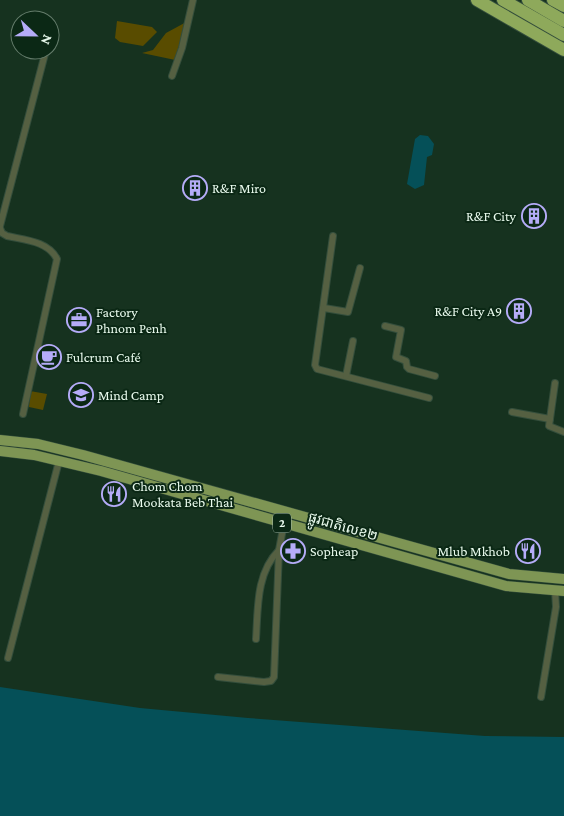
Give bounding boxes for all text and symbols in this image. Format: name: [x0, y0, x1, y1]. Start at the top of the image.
north arrow: [10, 10, 60, 60]
text: N: [38, 32, 56, 48]
building icon: R&F Miro: [182, 175, 208, 201]
place label: R&F Miro: [212, 180, 266, 196]
building icon: R&F City: [521, 203, 547, 229]
place label: R&F City: [466, 208, 517, 224]
building icon: R&F City A9: [506, 298, 532, 324]
place label: R&F City A9: [434, 303, 502, 319]
place label: Factory Phnom Penh: [96, 304, 167, 336]
office icon: Factory Phnom Penh: [66, 307, 92, 333]
cafe icon: Fulcrum Café: [36, 344, 62, 370]
place label: Fulcrum Café: [66, 349, 141, 365]
school or university icon: Mind Camp: [68, 382, 94, 408]
place label: Mind Camp: [98, 387, 164, 403]
place label: Chom Chom Mookata Beb Thai: [132, 478, 233, 510]
restaurant icon: Chom Chom Mookata Beb Thai: [101, 481, 127, 507]
street label: ផ្លូវជាតិលេខ២: [305, 508, 380, 548]
road number: 2: [273, 514, 291, 532]
pharmacy icon: Sopheap: [280, 538, 306, 564]
restaurant icon: Mlub Mkhob: [515, 538, 541, 564]
place label: Sopheap: [310, 543, 358, 559]
place label: Mlub Mkhob: [437, 543, 510, 559]

